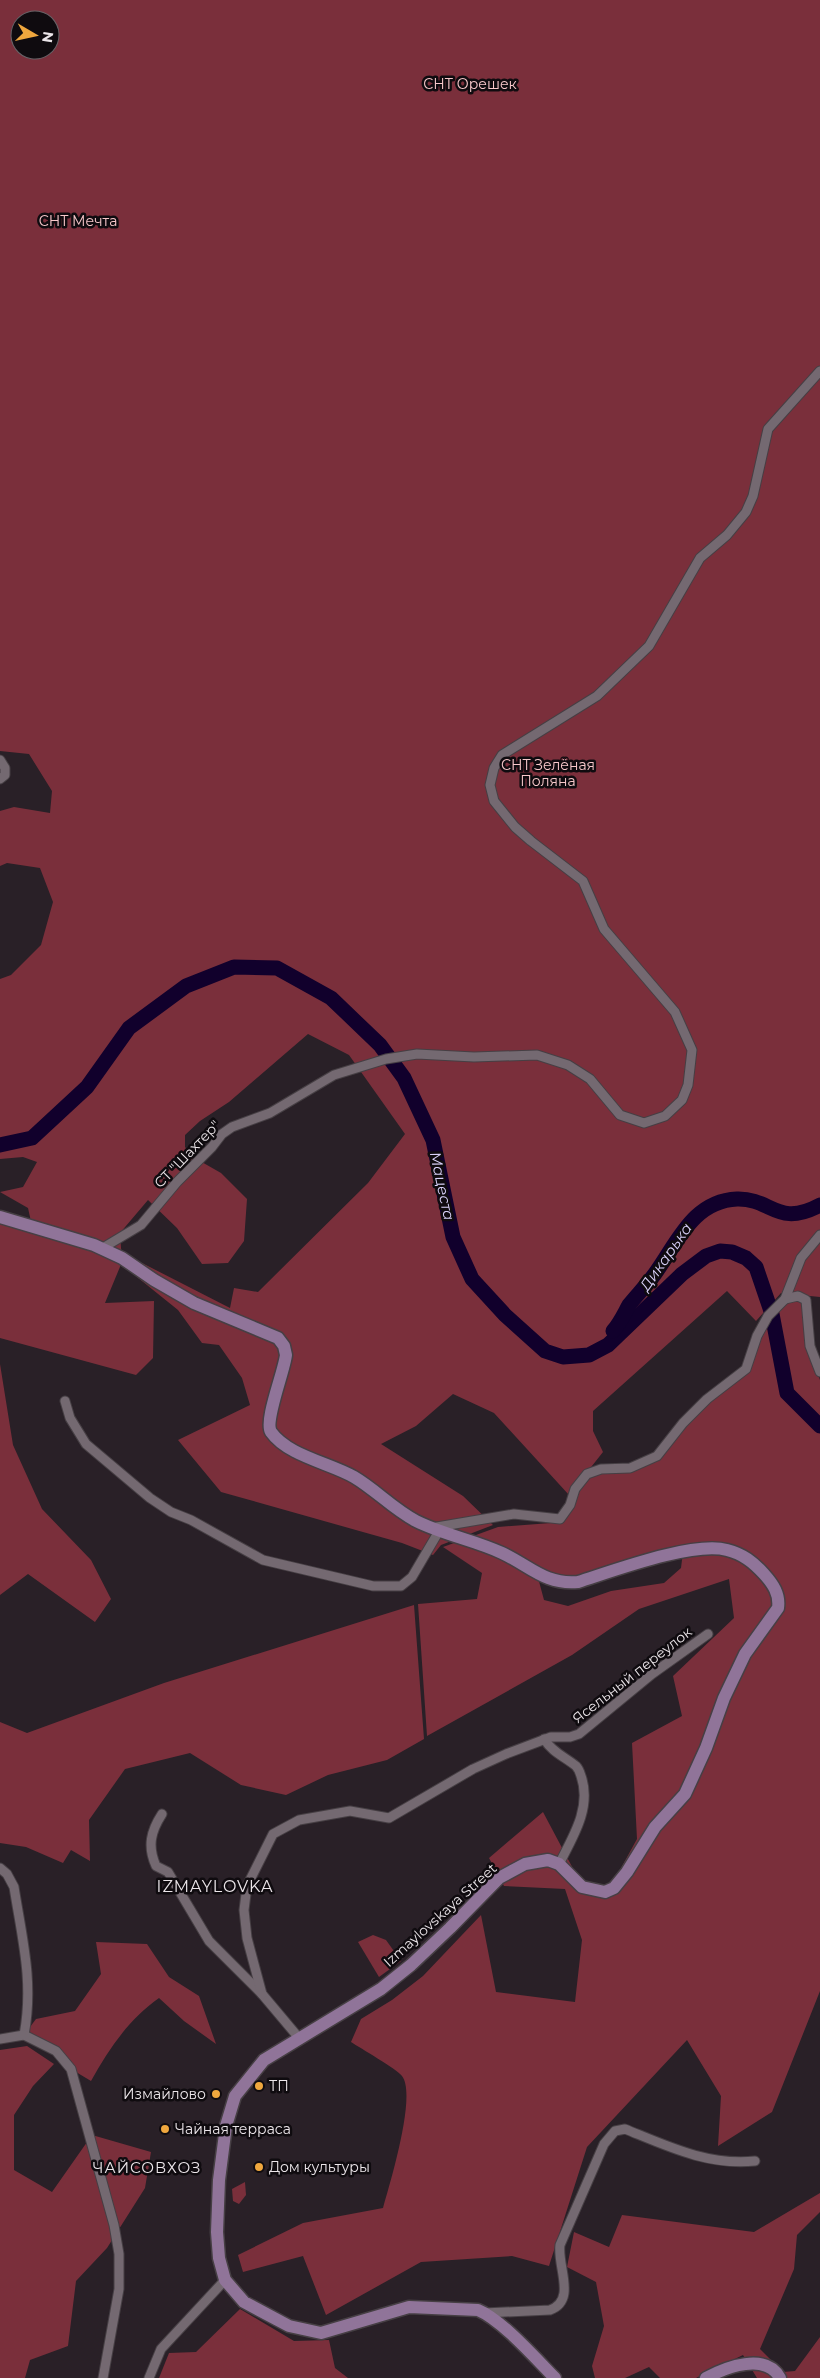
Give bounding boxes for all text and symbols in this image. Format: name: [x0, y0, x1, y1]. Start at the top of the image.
north arrow: [10, 10, 60, 60]
text: N: [38, 30, 58, 44]
park label: СНТ Орешек: [423, 75, 517, 93]
park label: СНТ Мечта: [39, 212, 117, 230]
park label: СНТ Зелёная Поляна: [501, 756, 595, 790]
street label: СТ "Шахтер": [150, 1116, 224, 1192]
water label: Мацеста: [426, 1150, 459, 1222]
water label: Дикарька: [634, 1219, 696, 1296]
street label: Ясельный переулок: [569, 1623, 695, 1727]
street label: Izmaylovskaya Street: [380, 1859, 501, 1971]
district label: IZMAYLOVKA: [157, 1877, 273, 1896]
place label: ТП: [269, 2077, 289, 2095]
marker: ТП: [253, 2080, 265, 2092]
place label: Измайлово: [123, 2085, 206, 2103]
marker: Измайлово: [210, 2088, 222, 2100]
place label: Чайная терраса: [175, 2120, 291, 2138]
marker: Чайная терраса: [159, 2123, 171, 2135]
district label: ЧАЙСОВХОЗ: [93, 2158, 201, 2177]
place label: Дом культуры: [269, 2158, 370, 2176]
marker: Дом культуры: [253, 2161, 265, 2173]

